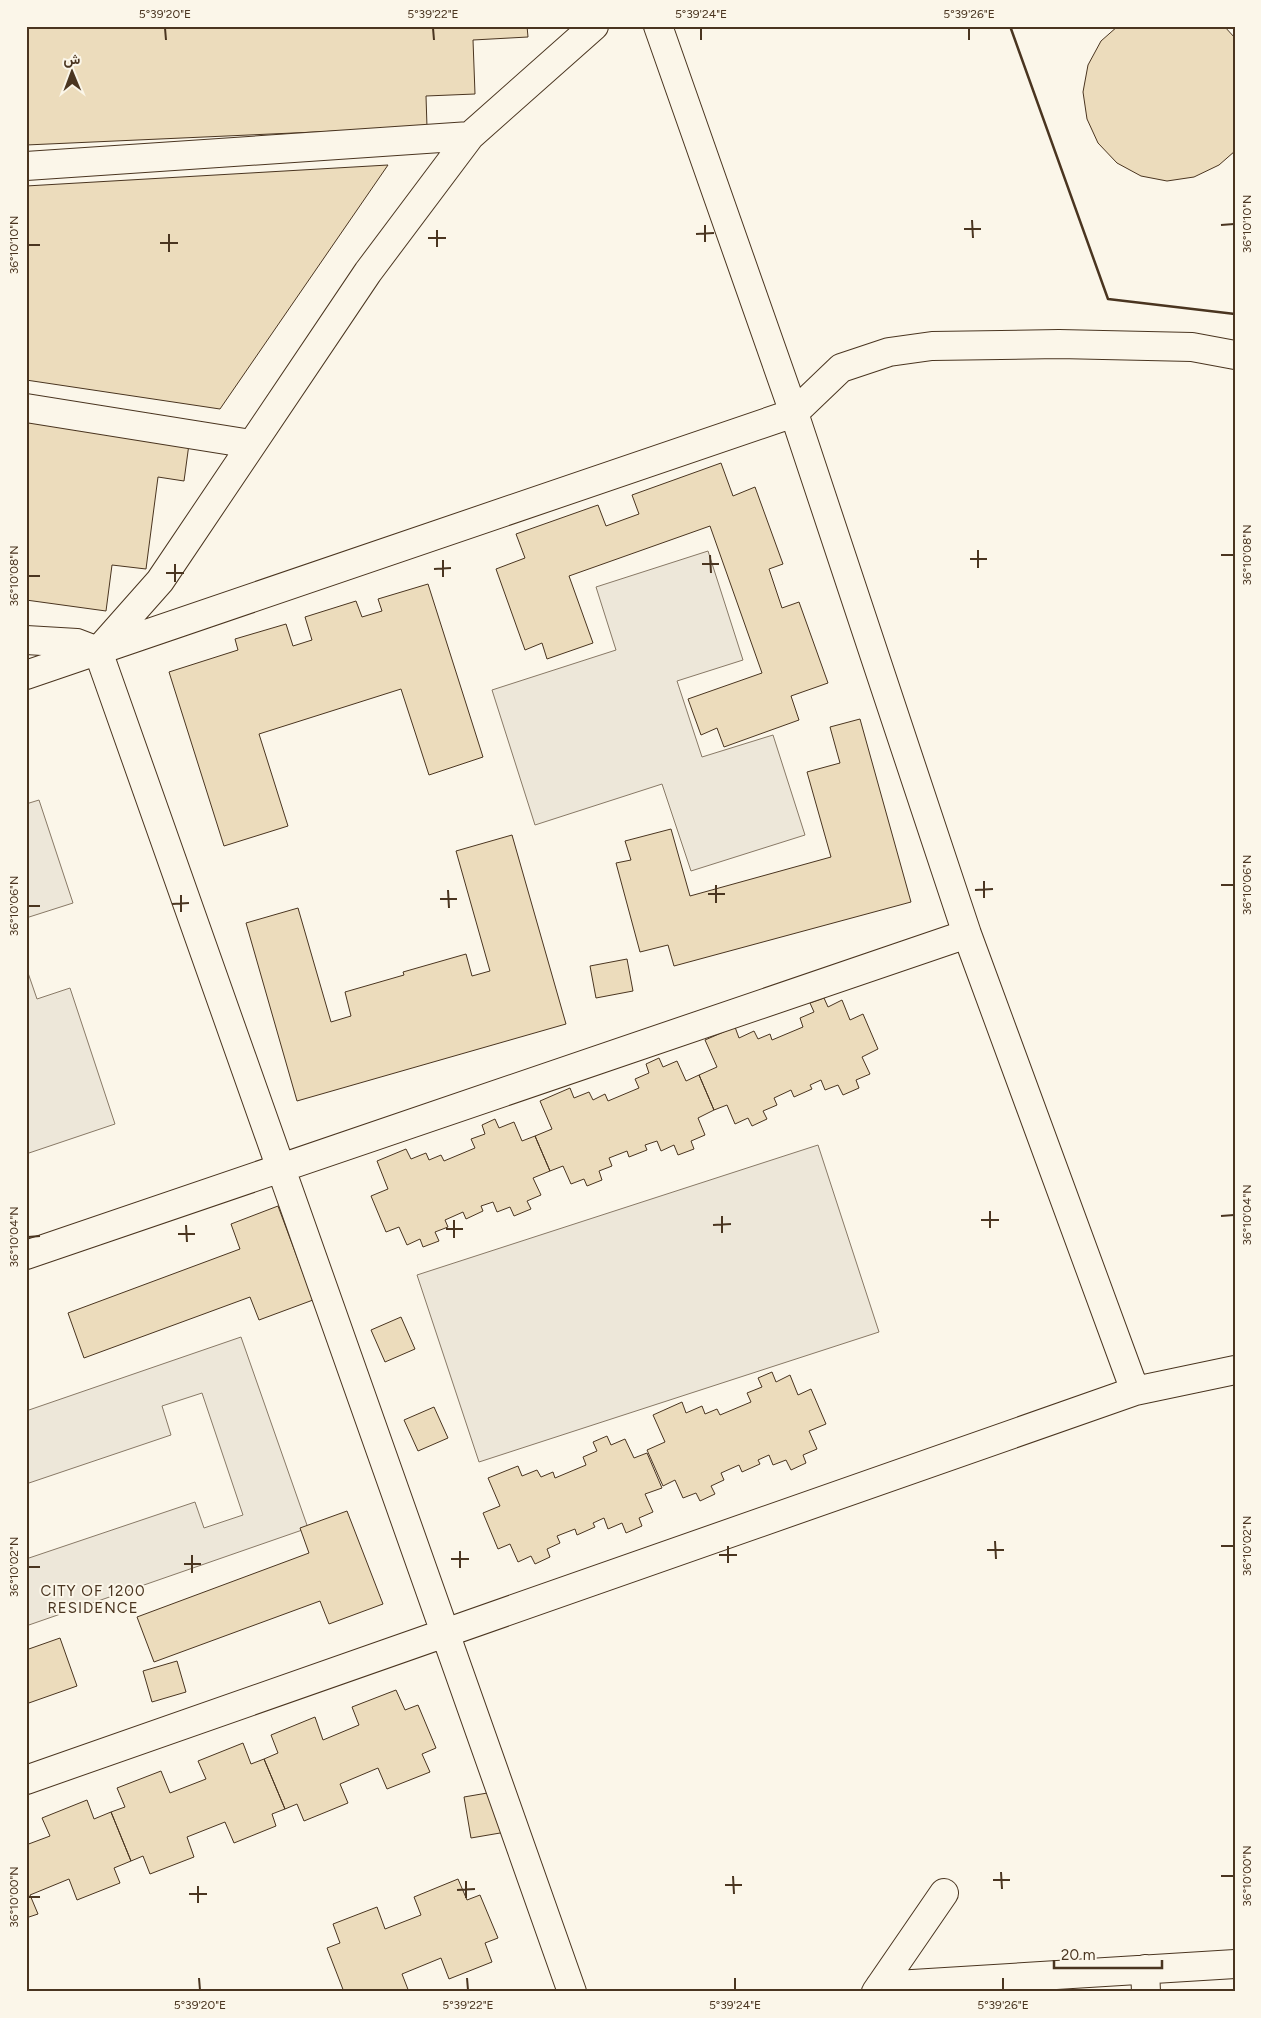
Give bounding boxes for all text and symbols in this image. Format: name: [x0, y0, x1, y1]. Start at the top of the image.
text: 5°39'20"E: [139, 7, 191, 21]
text: 5°39'22"E: [407, 7, 459, 21]
text: 5°39'24"E: [675, 7, 727, 21]
text: 5°39'26"E: [943, 7, 995, 21]
north arrow: [48, 48, 98, 98]
text: ش: [63, 51, 81, 68]
text: 36°10'10"N: [1240, 195, 1254, 253]
text: 36°10'10"N: [7, 216, 21, 274]
text: 36°10'08"N: [1240, 525, 1254, 586]
text: 36°10'08"N: [7, 546, 21, 607]
text: 36°10'06"N: [1240, 855, 1254, 915]
text: 36°10'06"N: [7, 876, 21, 936]
text: 36°10'04"N: [1240, 1184, 1254, 1246]
text: 36°10'04"N: [7, 1206, 21, 1268]
text: 36°10'02"N: [1240, 1516, 1254, 1576]
text: 36°10'02"N: [7, 1537, 21, 1597]
district label: CITY OF 1200 RESIDENCE: [40, 1582, 146, 1617]
text: 36°10'00"N: [1240, 1845, 1254, 1907]
text: 36°10'00"N: [7, 1866, 21, 1928]
scale bar: [1054, 1938, 1161, 1970]
text: 20 m: [1061, 1946, 1095, 1964]
text: 5°39'20"E: [174, 1998, 226, 2012]
text: 5°39'22"E: [442, 1998, 494, 2012]
text: 5°39'24"E: [709, 1998, 761, 2012]
text: 5°39'26"E: [977, 1998, 1029, 2012]

